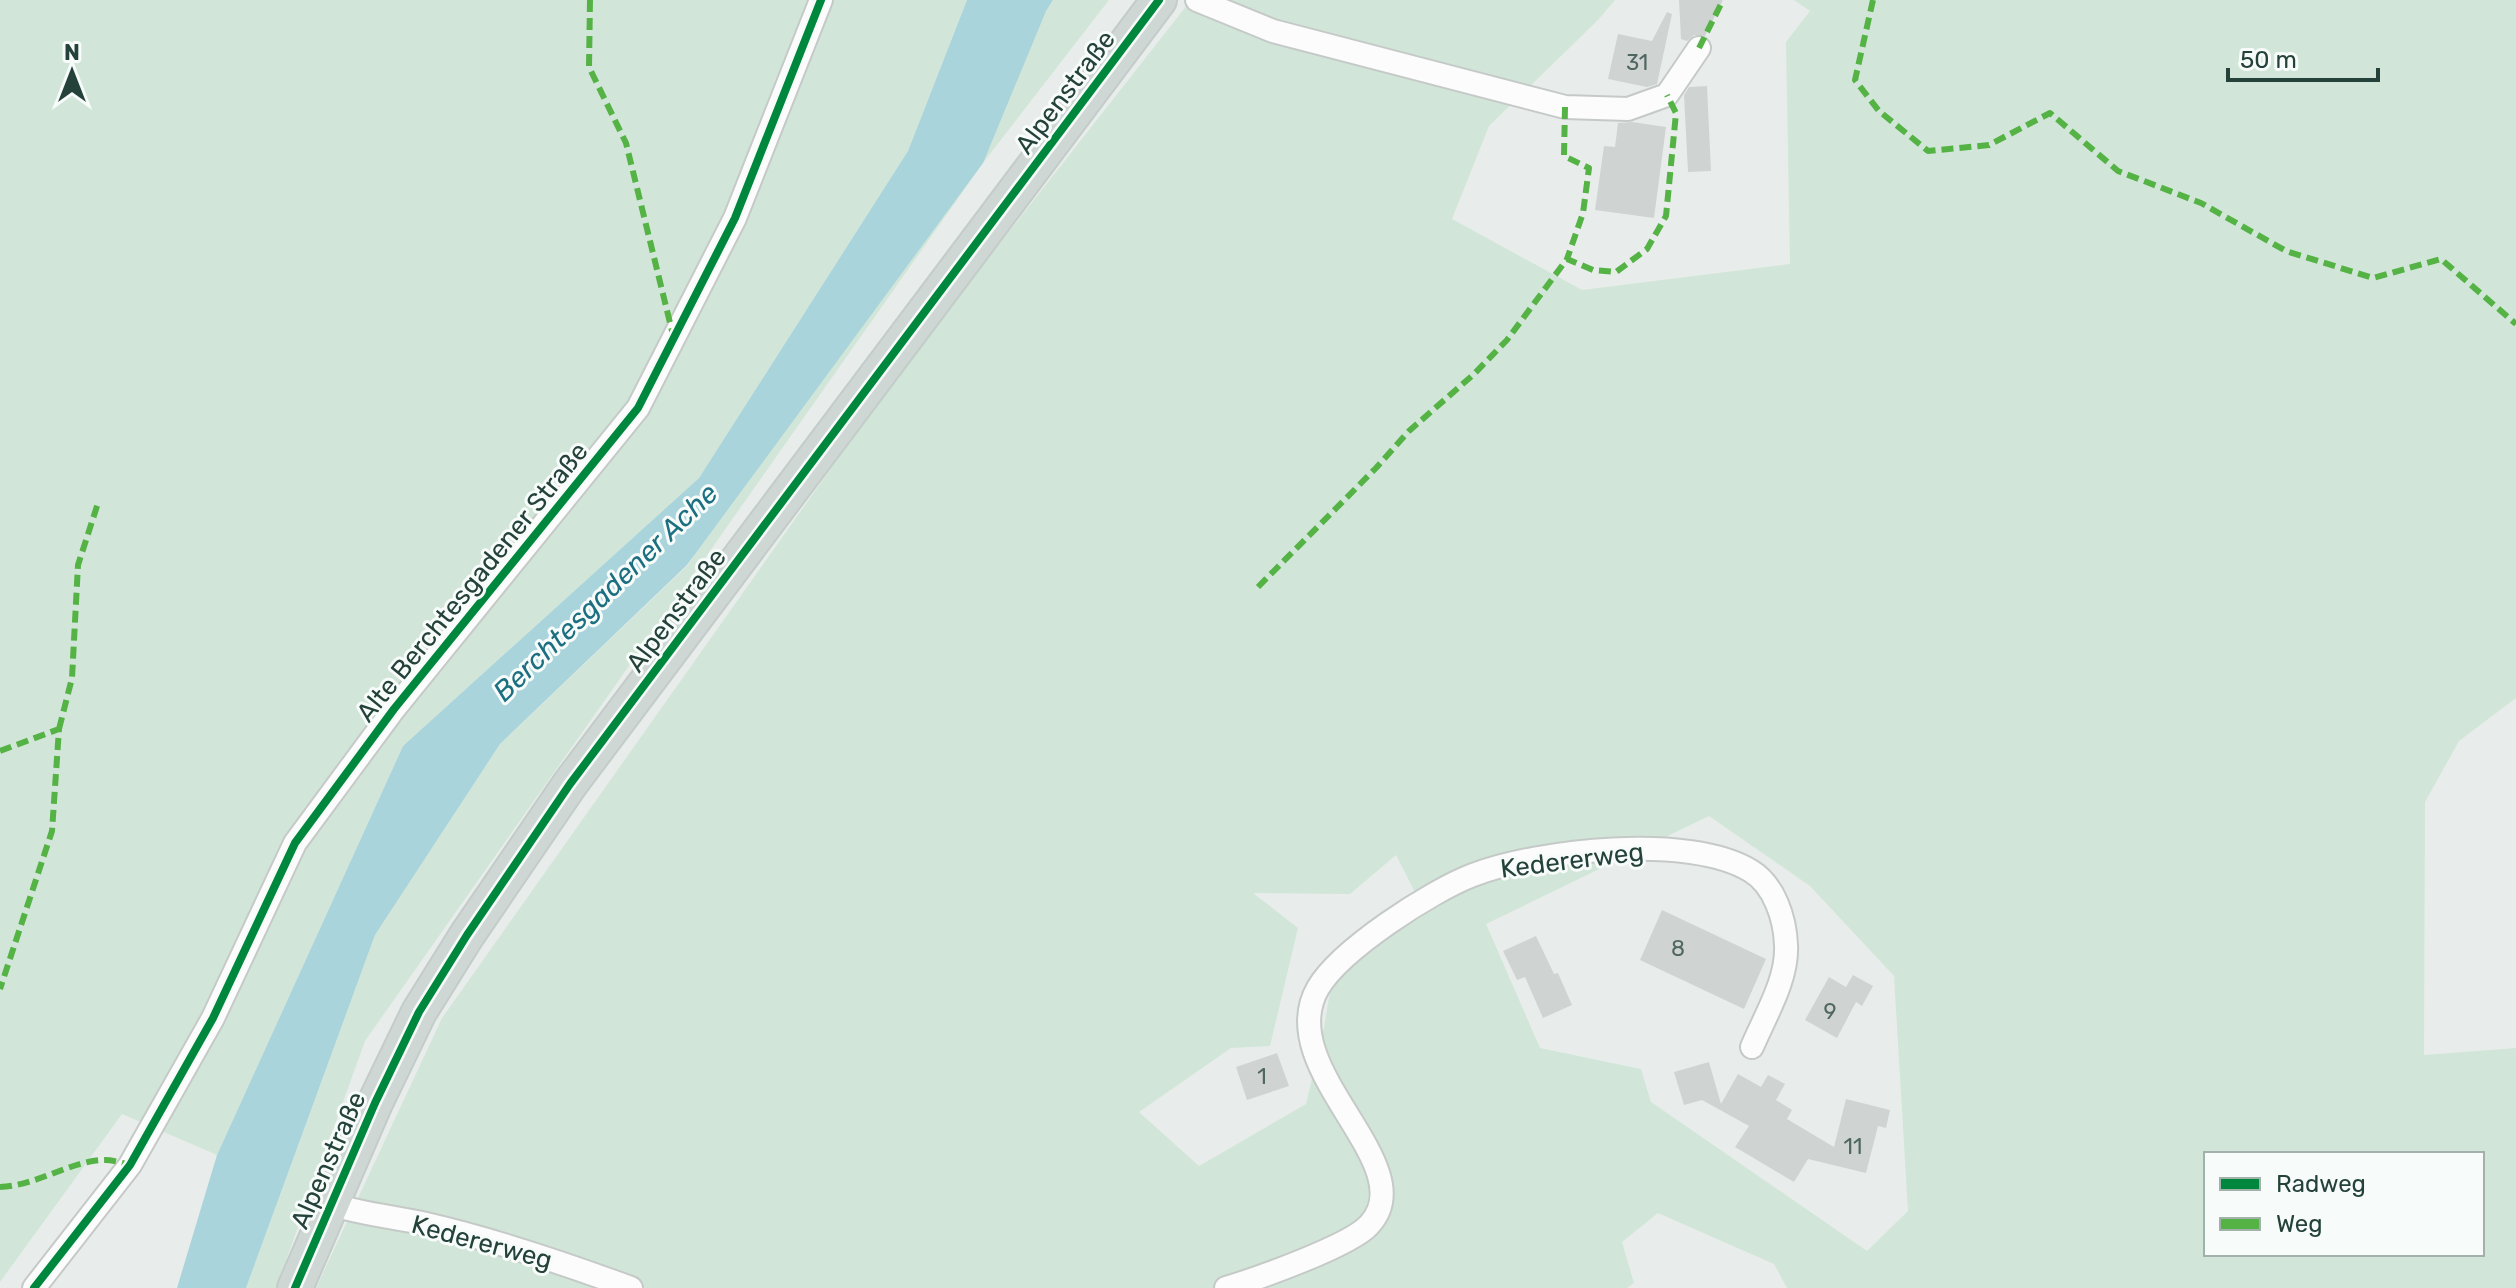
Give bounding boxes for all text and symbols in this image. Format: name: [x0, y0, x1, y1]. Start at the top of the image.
street label: Alpenstraße: [1009, 24, 1122, 160]
north arrow: [32, 32, 112, 112]
scale bar: [2228, 32, 2378, 82]
text: N: [64, 39, 80, 66]
text: 50 m: [2240, 46, 2297, 74]
house number: 31: [1626, 49, 1648, 76]
street label: Alte Berchtesgadener Straße: [350, 436, 595, 728]
water label: Berchtesgadener Ache: [486, 476, 725, 708]
street label: Alpenstraße: [620, 542, 733, 678]
street label: Kedererweg: [1499, 836, 1645, 885]
house number: 8: [1671, 935, 1685, 962]
house number: 9: [1823, 998, 1837, 1025]
house number: 1: [1257, 1063, 1267, 1090]
street label: Alpenstraße: [284, 1087, 372, 1234]
house number: 11: [1844, 1133, 1862, 1160]
legend: [2204, 1152, 2484, 1256]
text: Radweg: [2276, 1170, 2366, 1198]
street label: Kedererweg: [408, 1209, 555, 1276]
text: Weg: [2276, 1210, 2323, 1238]

